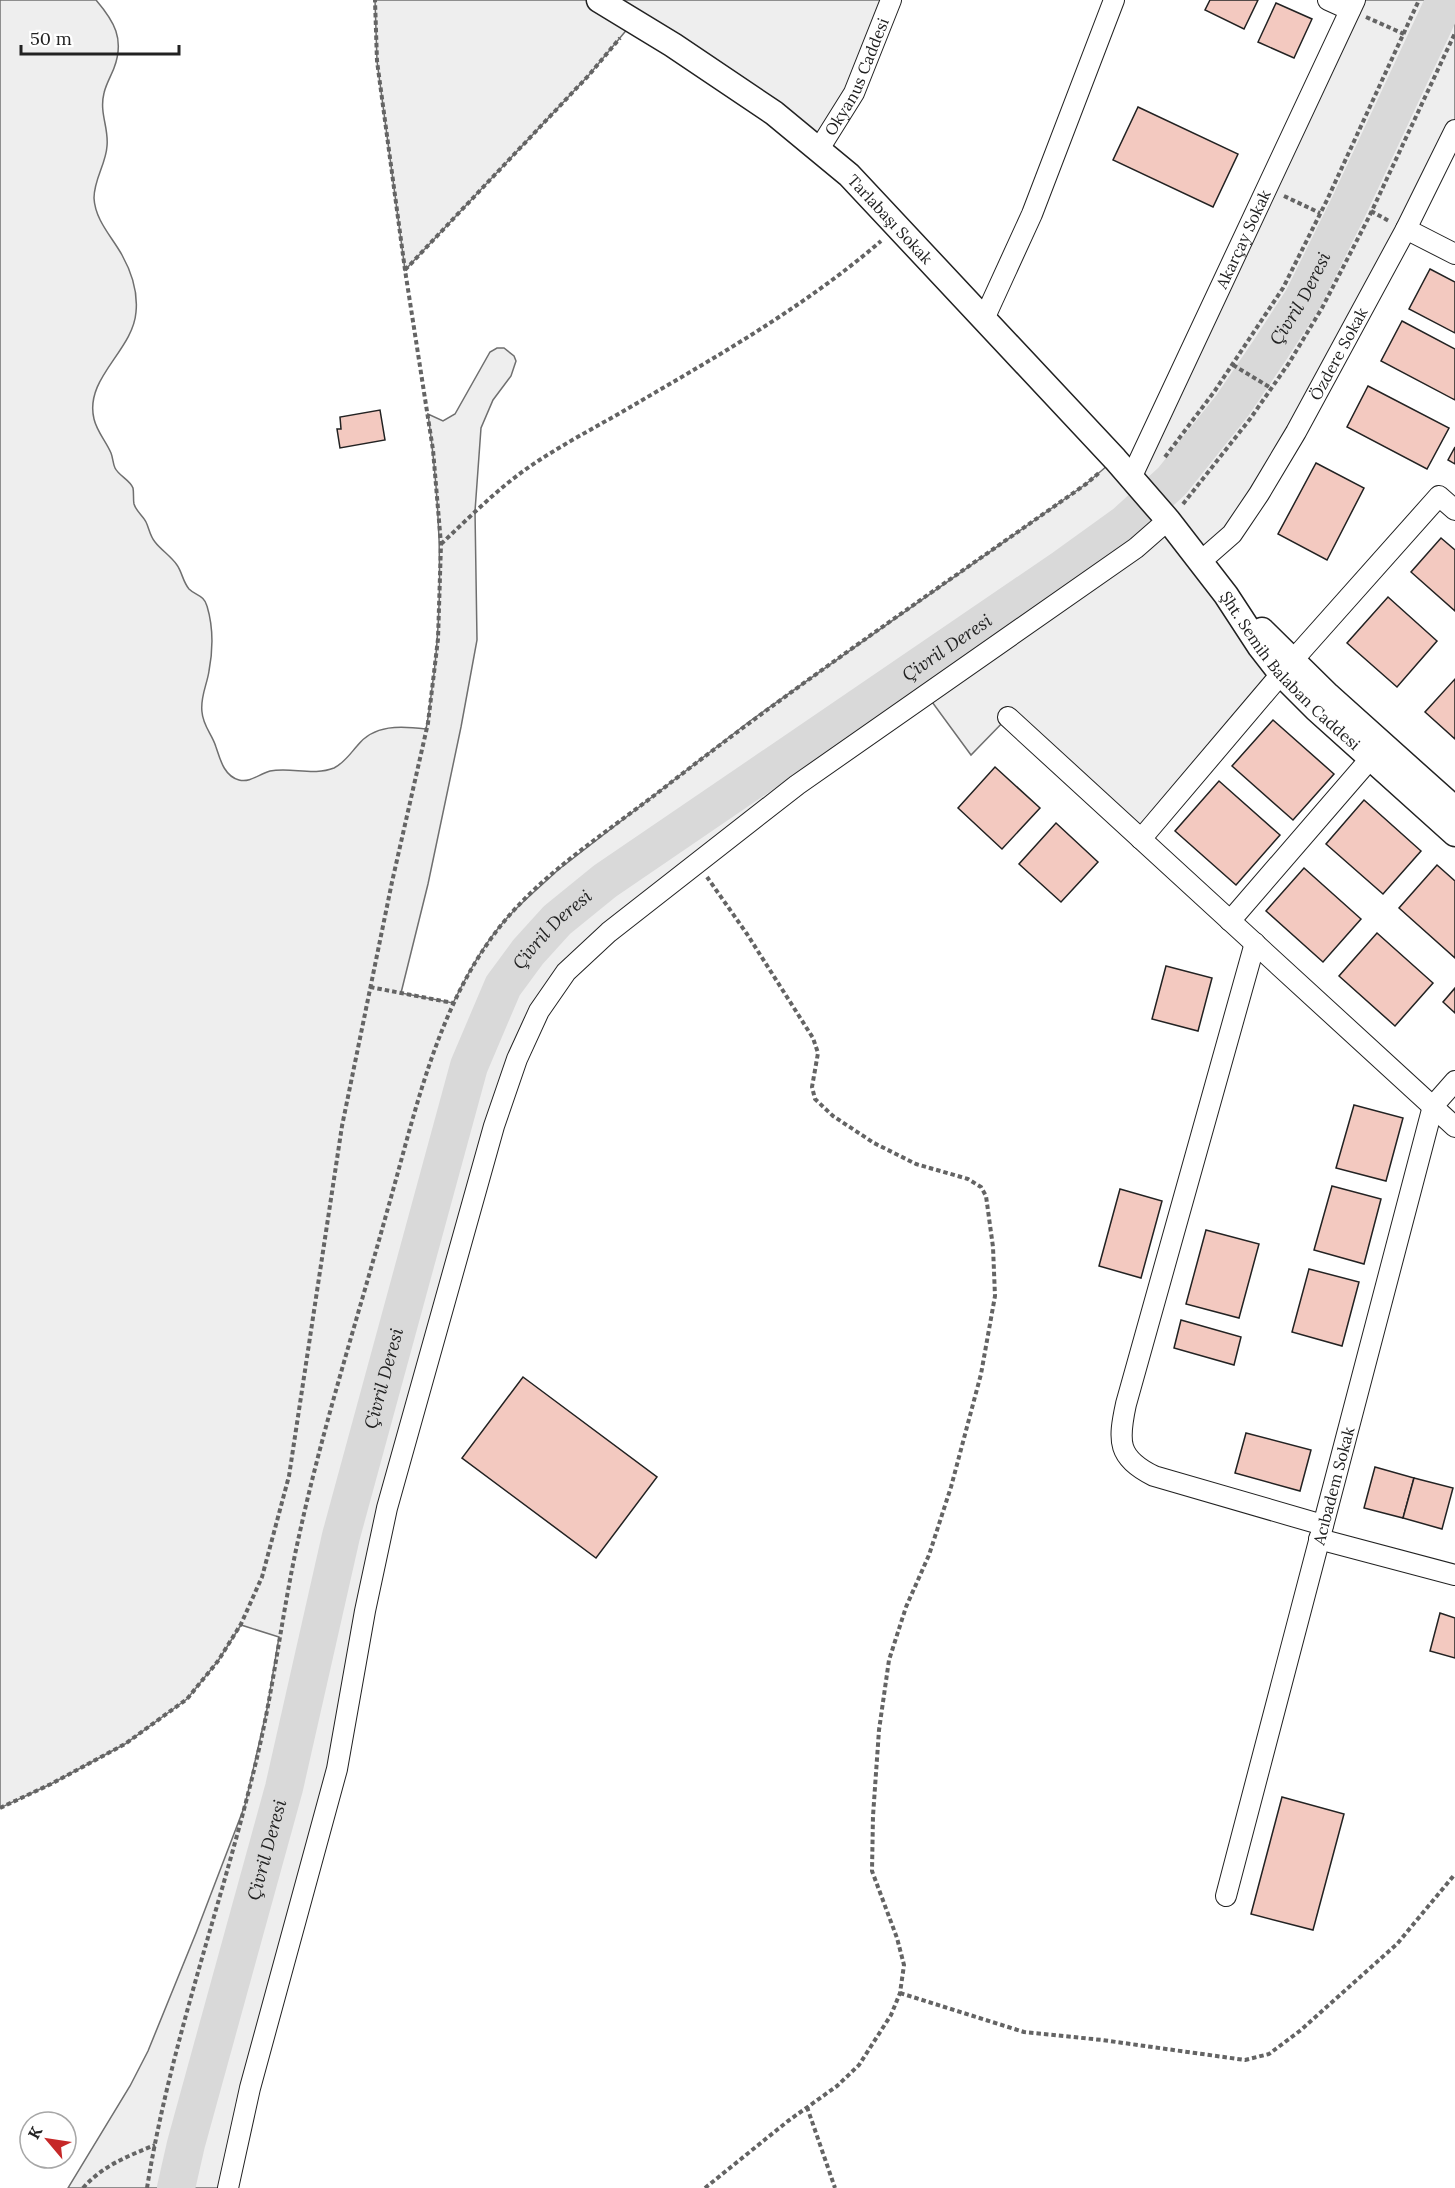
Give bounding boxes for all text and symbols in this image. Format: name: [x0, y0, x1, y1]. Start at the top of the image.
street label: Okyanus Caddesi: [820, 15, 893, 139]
scale bar: [21, 18, 178, 56]
text: 50 m: [30, 27, 72, 50]
street label: Tarlabaşı Sokak: [844, 170, 937, 268]
street label: Akarçay Sokak: [1211, 186, 1275, 292]
water label: Çivril Deresi: [1264, 248, 1335, 349]
street label: Özdere Sokak: [1305, 303, 1372, 404]
street label: Şht. Semih Balaban Caddesi: [1216, 587, 1364, 754]
water label: Çivril Deresi: [897, 609, 996, 686]
water label: Çivril Deresi: [507, 884, 596, 974]
water label: Çivril Deresi: [359, 1325, 408, 1431]
street label: Acıbadem Sokak: [1308, 1424, 1359, 1548]
water label: Çivril Deresi: [242, 1797, 291, 1903]
north arrow: [18, 2110, 78, 2170]
text: K: [23, 2122, 47, 2143]

